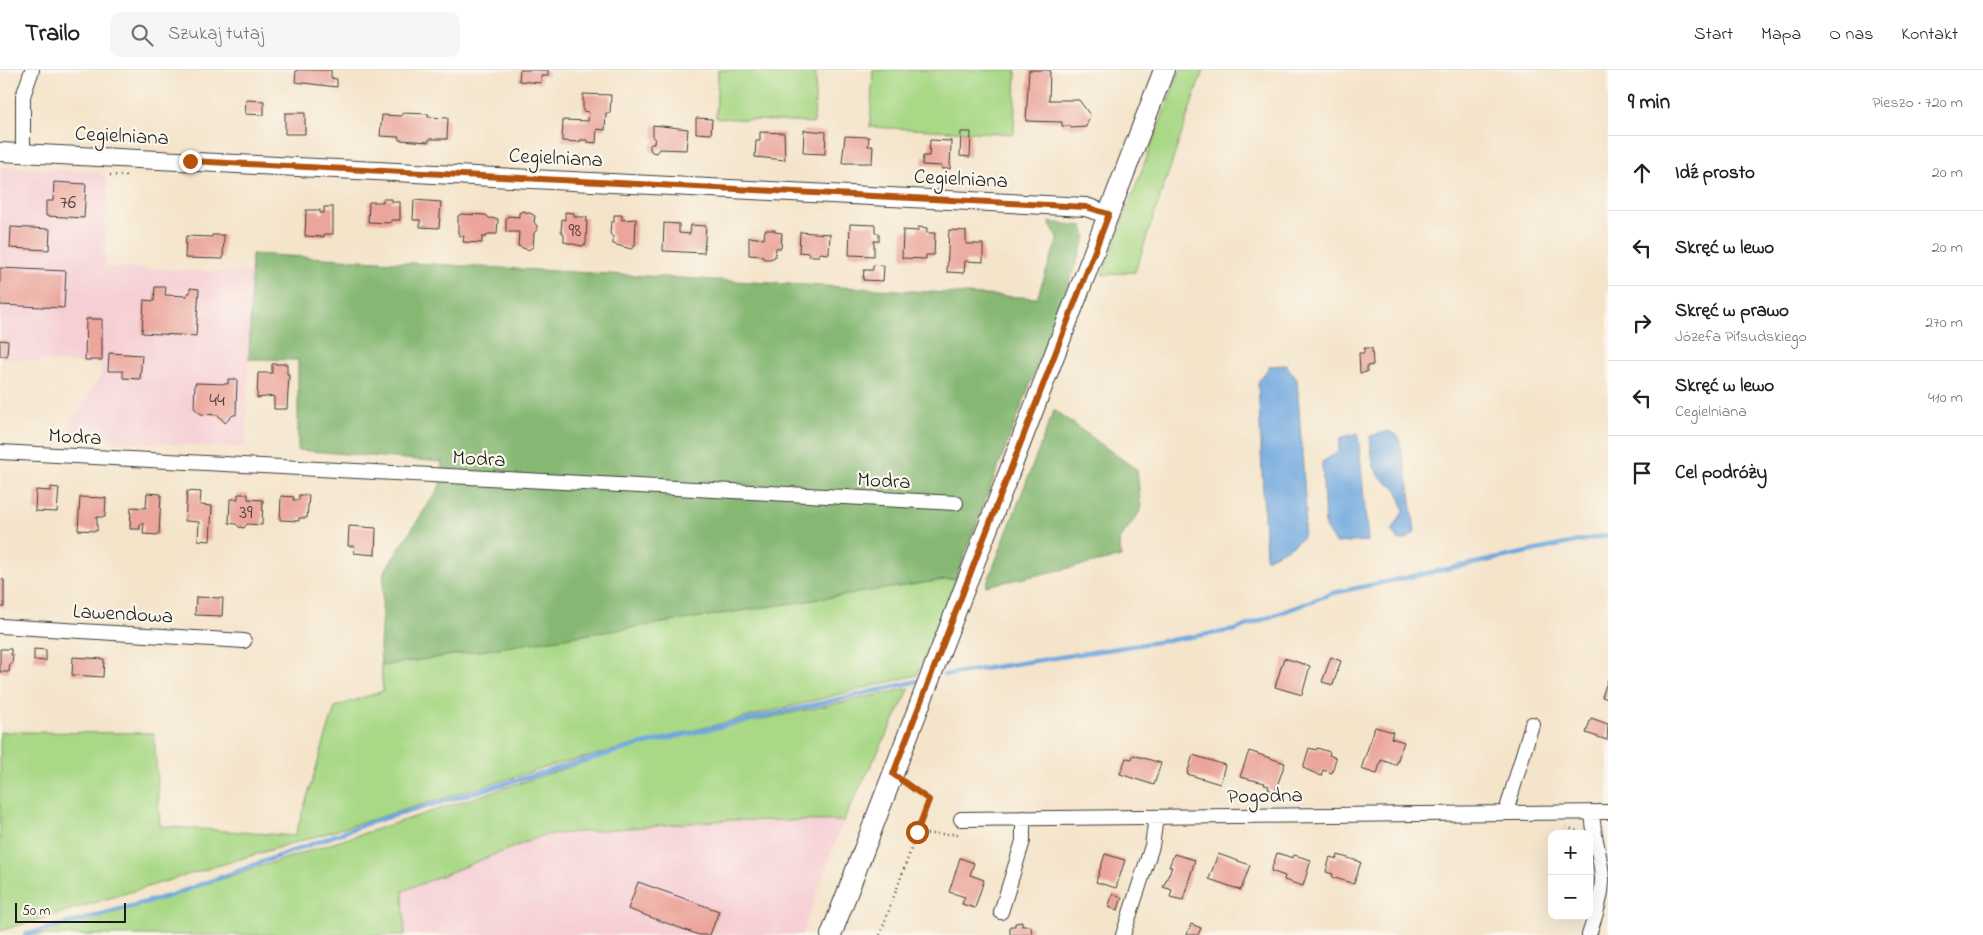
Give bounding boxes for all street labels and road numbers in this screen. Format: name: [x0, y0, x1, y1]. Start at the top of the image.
street label: Cegielniana: [74, 120, 170, 156]
street label: Cegielniana: [508, 142, 604, 178]
street label: Cegielniana: [913, 163, 1009, 199]
street label: Modra: [47, 422, 102, 454]
street label: Modra: [451, 444, 506, 476]
street label: Modra: [856, 466, 911, 498]
street label: Lawendowa: [72, 597, 174, 633]
street label: Pogodna: [1227, 781, 1303, 815]

